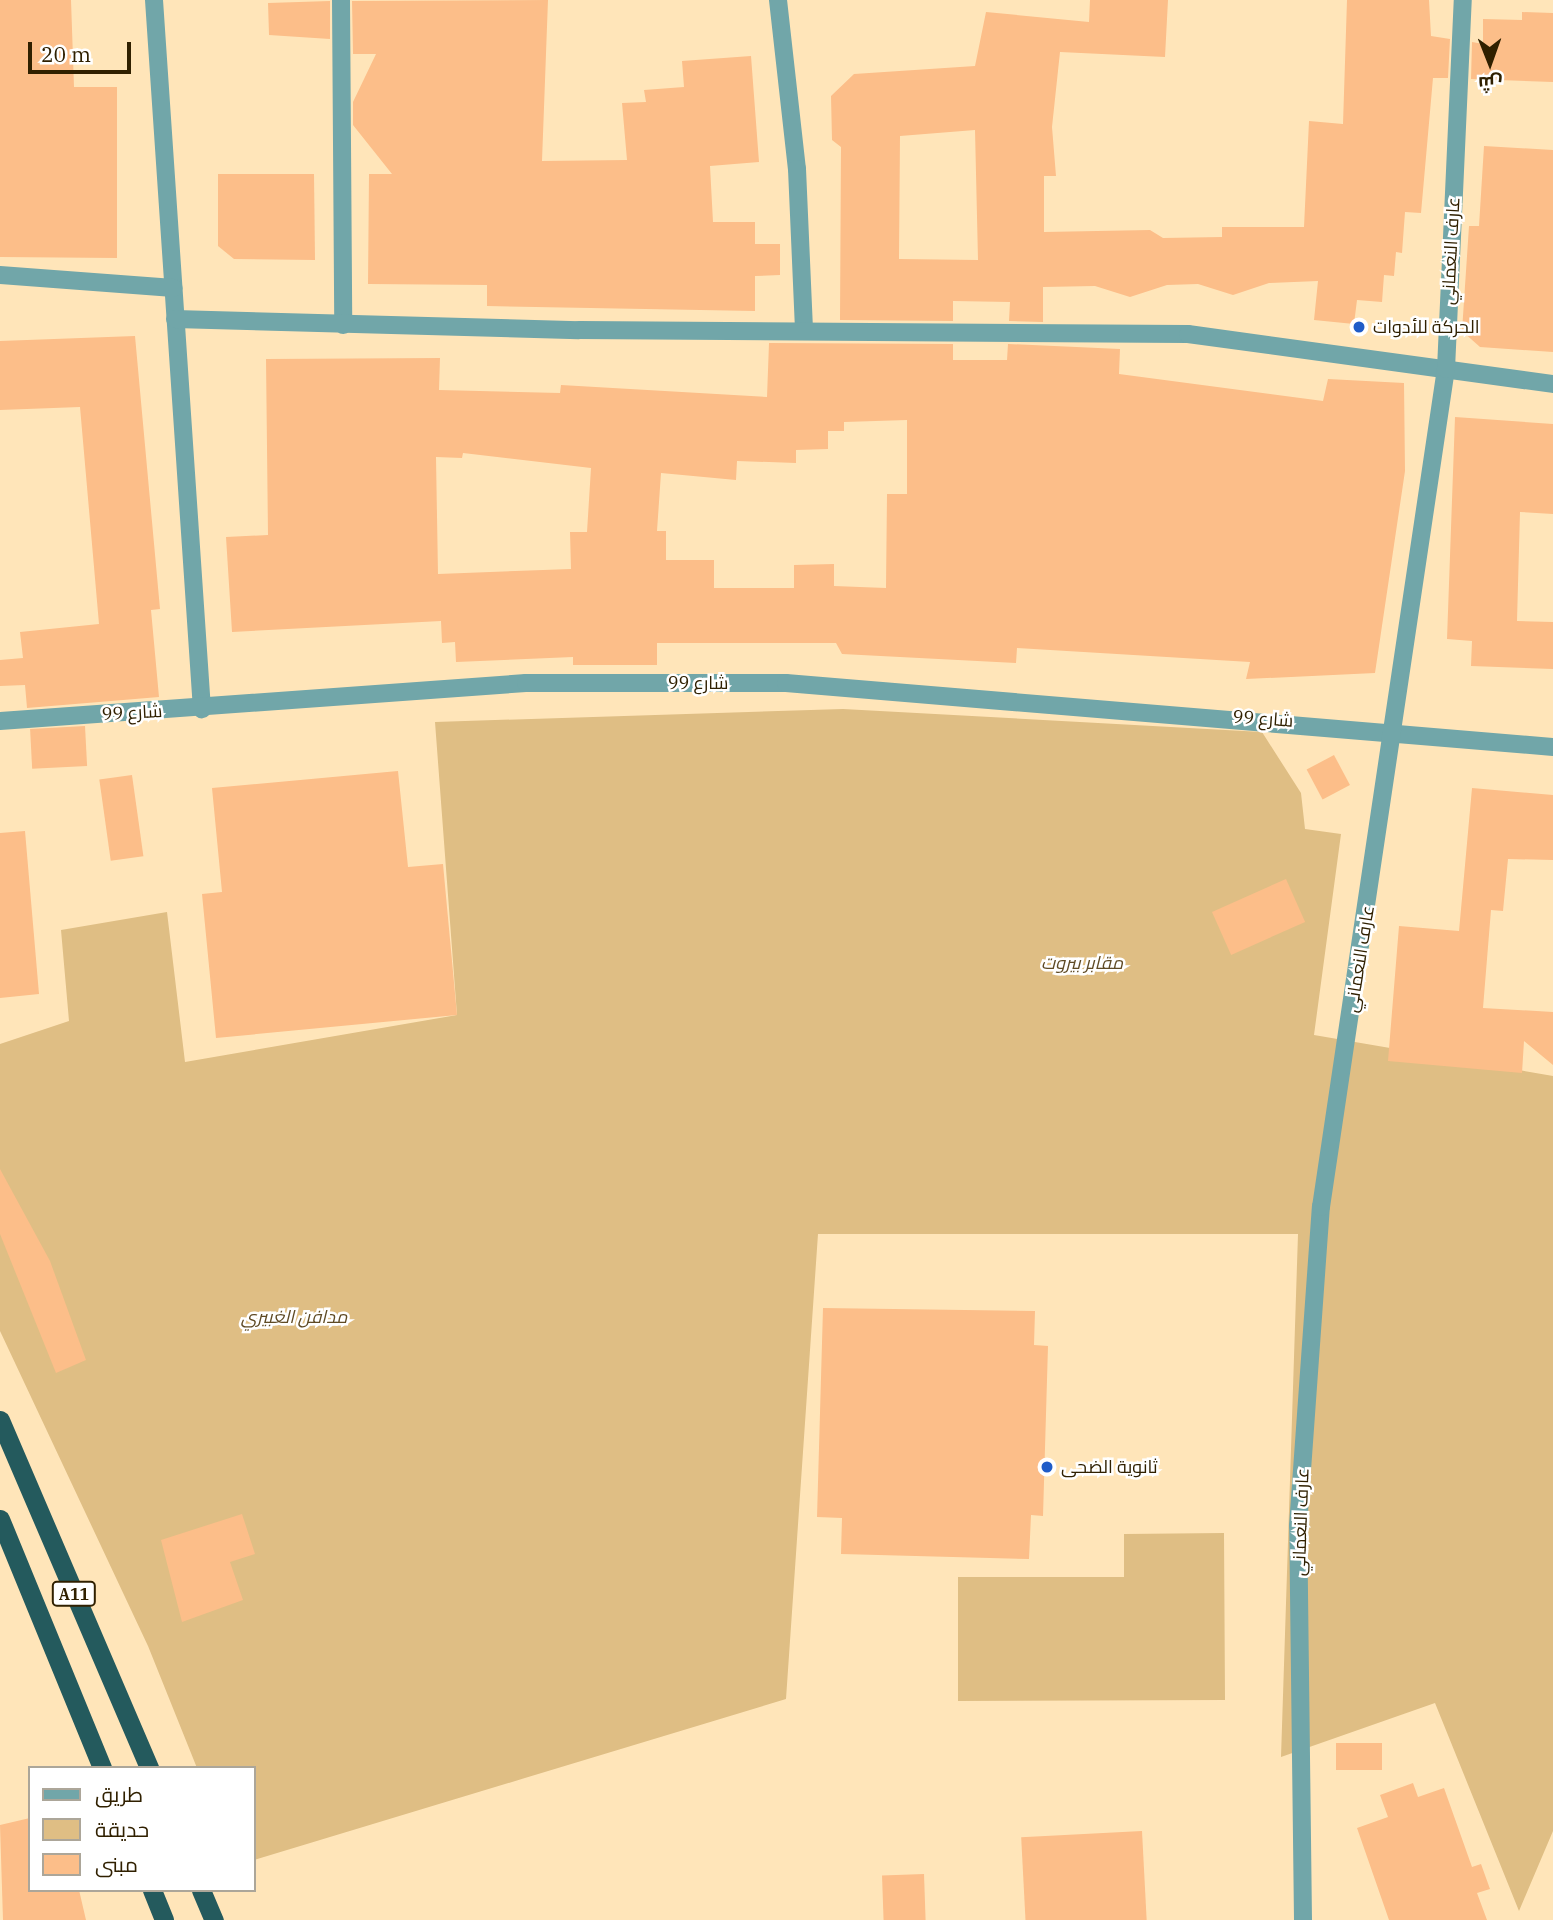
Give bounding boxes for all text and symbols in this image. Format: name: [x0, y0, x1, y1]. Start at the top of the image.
scale bar: [32, 28, 135, 72]
north arrow: [1455, 28, 1525, 98]
text: 20 m: [41, 40, 91, 68]
text: ش: [1478, 72, 1503, 96]
street label: عارف النعماني: [1437, 196, 1465, 306]
place label: الحركة للأدوات: [1373, 316, 1479, 338]
marker: الحركة للأدوات: [1351, 319, 1367, 335]
street label: شارع 99: [668, 672, 728, 694]
street label: شارع 99: [101, 701, 163, 725]
street label: شارع 99: [1232, 706, 1294, 732]
street label: عارف النعماني: [1341, 904, 1379, 1014]
park label: مقابر بيروت: [1041, 952, 1123, 974]
park label: مدافن الغبيري: [241, 1306, 347, 1328]
place label: ثانوية الضحى: [1061, 1456, 1158, 1478]
marker: ثانوية الضحى: [1039, 1459, 1055, 1475]
street label: عارف النعماني: [1288, 1468, 1314, 1576]
road number: A11: [51, 1582, 97, 1606]
legend: [28, 1766, 256, 1892]
text: طريق: [95, 1780, 143, 1808]
text: حديقة: [95, 1815, 149, 1843]
text: مبنى: [95, 1850, 138, 1878]

